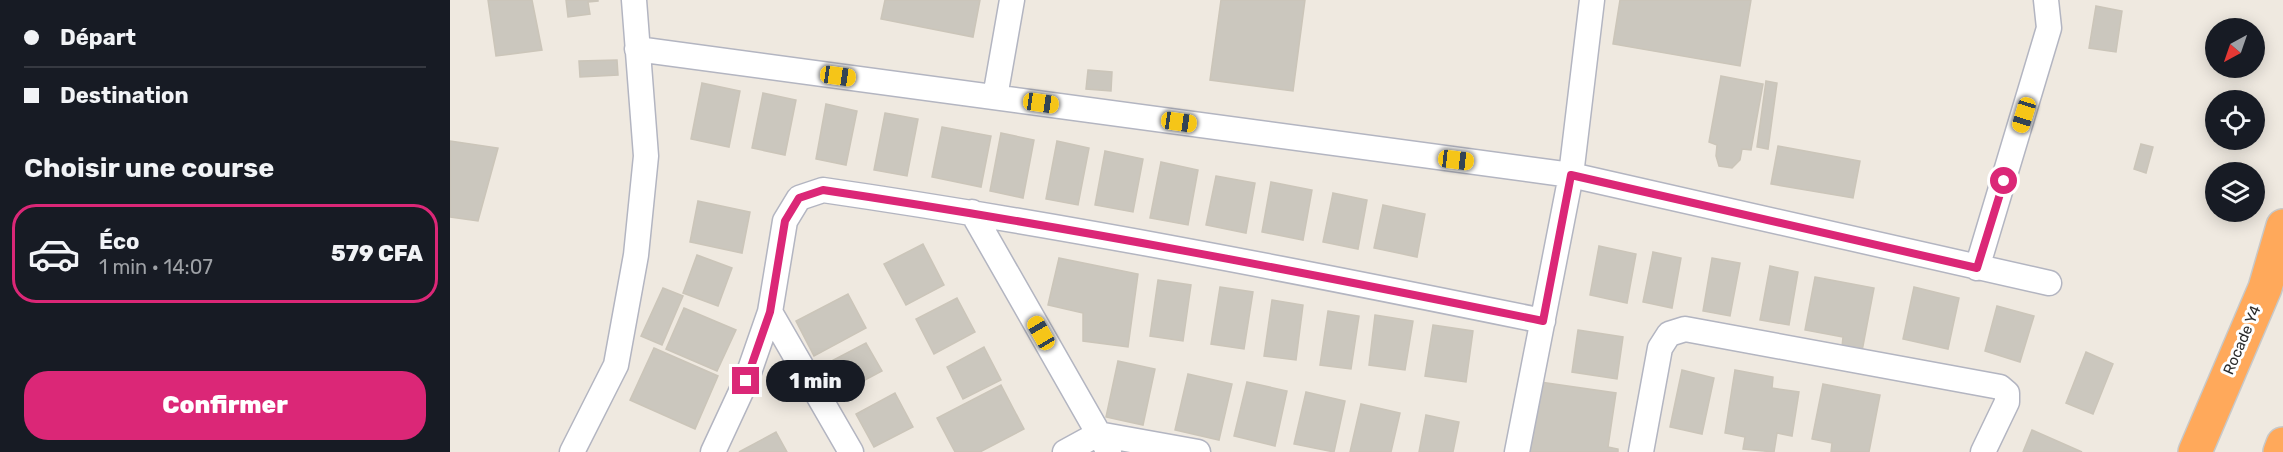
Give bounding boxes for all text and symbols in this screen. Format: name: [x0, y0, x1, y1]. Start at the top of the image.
north arrow: [2205, 18, 2265, 78]
map controls: [2205, 18, 2265, 222]
text: Départ: [60, 24, 136, 51]
car: [819, 65, 857, 87]
text: Destination: [60, 82, 189, 109]
button: locate: [2205, 90, 2265, 150]
car: [1022, 92, 1060, 114]
car: [2010, 95, 2038, 135]
car: [1160, 111, 1198, 133]
car: [1437, 149, 1475, 171]
text: Choisir une course: [24, 152, 274, 184]
button: layers: [2205, 162, 2265, 222]
route start: [1990, 167, 2017, 194]
icon: car: [27, 227, 81, 281]
text: Éco: [99, 228, 139, 255]
text: 579 CFA: [331, 240, 423, 267]
text: 1 min · 14:07: [99, 255, 213, 279]
street label: Rocade Y4: [2219, 303, 2265, 377]
car: [1024, 313, 1058, 353]
callout: 1 min: [767, 360, 866, 402]
route end: [732, 367, 759, 394]
text: 1 min: [789, 369, 842, 393]
button: Confirmer: [24, 371, 426, 440]

